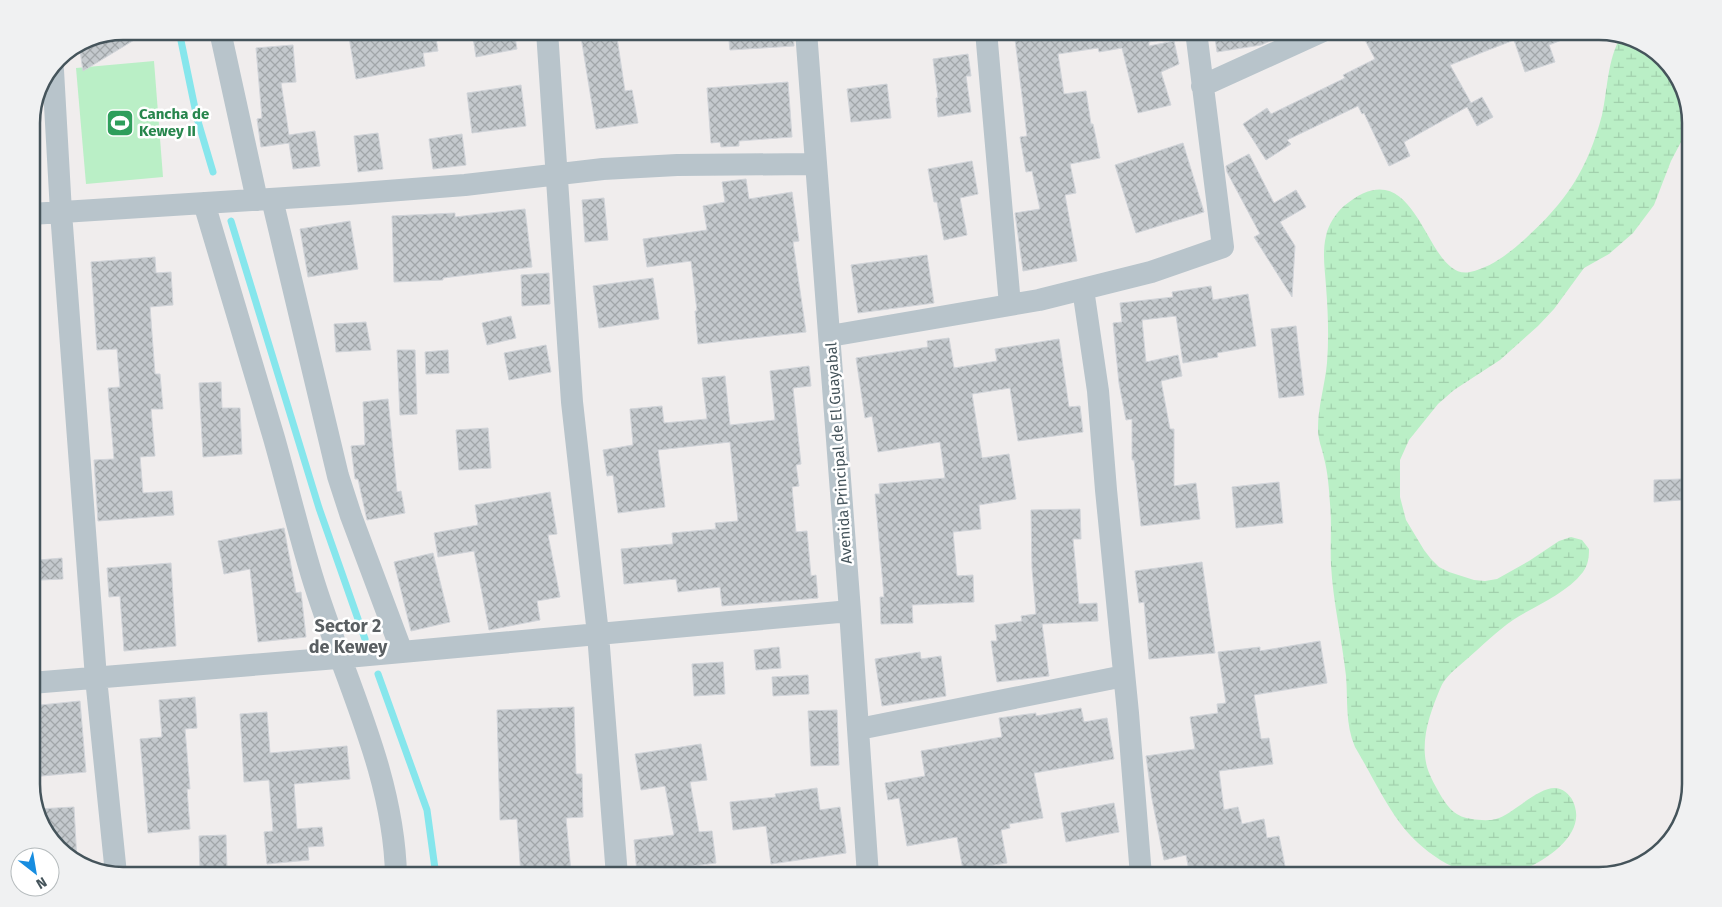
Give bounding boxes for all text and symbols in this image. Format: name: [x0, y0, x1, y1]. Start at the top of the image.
place label: Cancha de Kewey II: [139, 105, 209, 140]
sports icon: Cancha de Kewey II: [105, 108, 135, 138]
street label: Avenida Principal de El Guayabal: [822, 341, 856, 564]
district label: Sector 2 de Kewey: [309, 615, 388, 658]
north arrow: [10, 847, 60, 897]
text: N: [33, 873, 50, 892]

